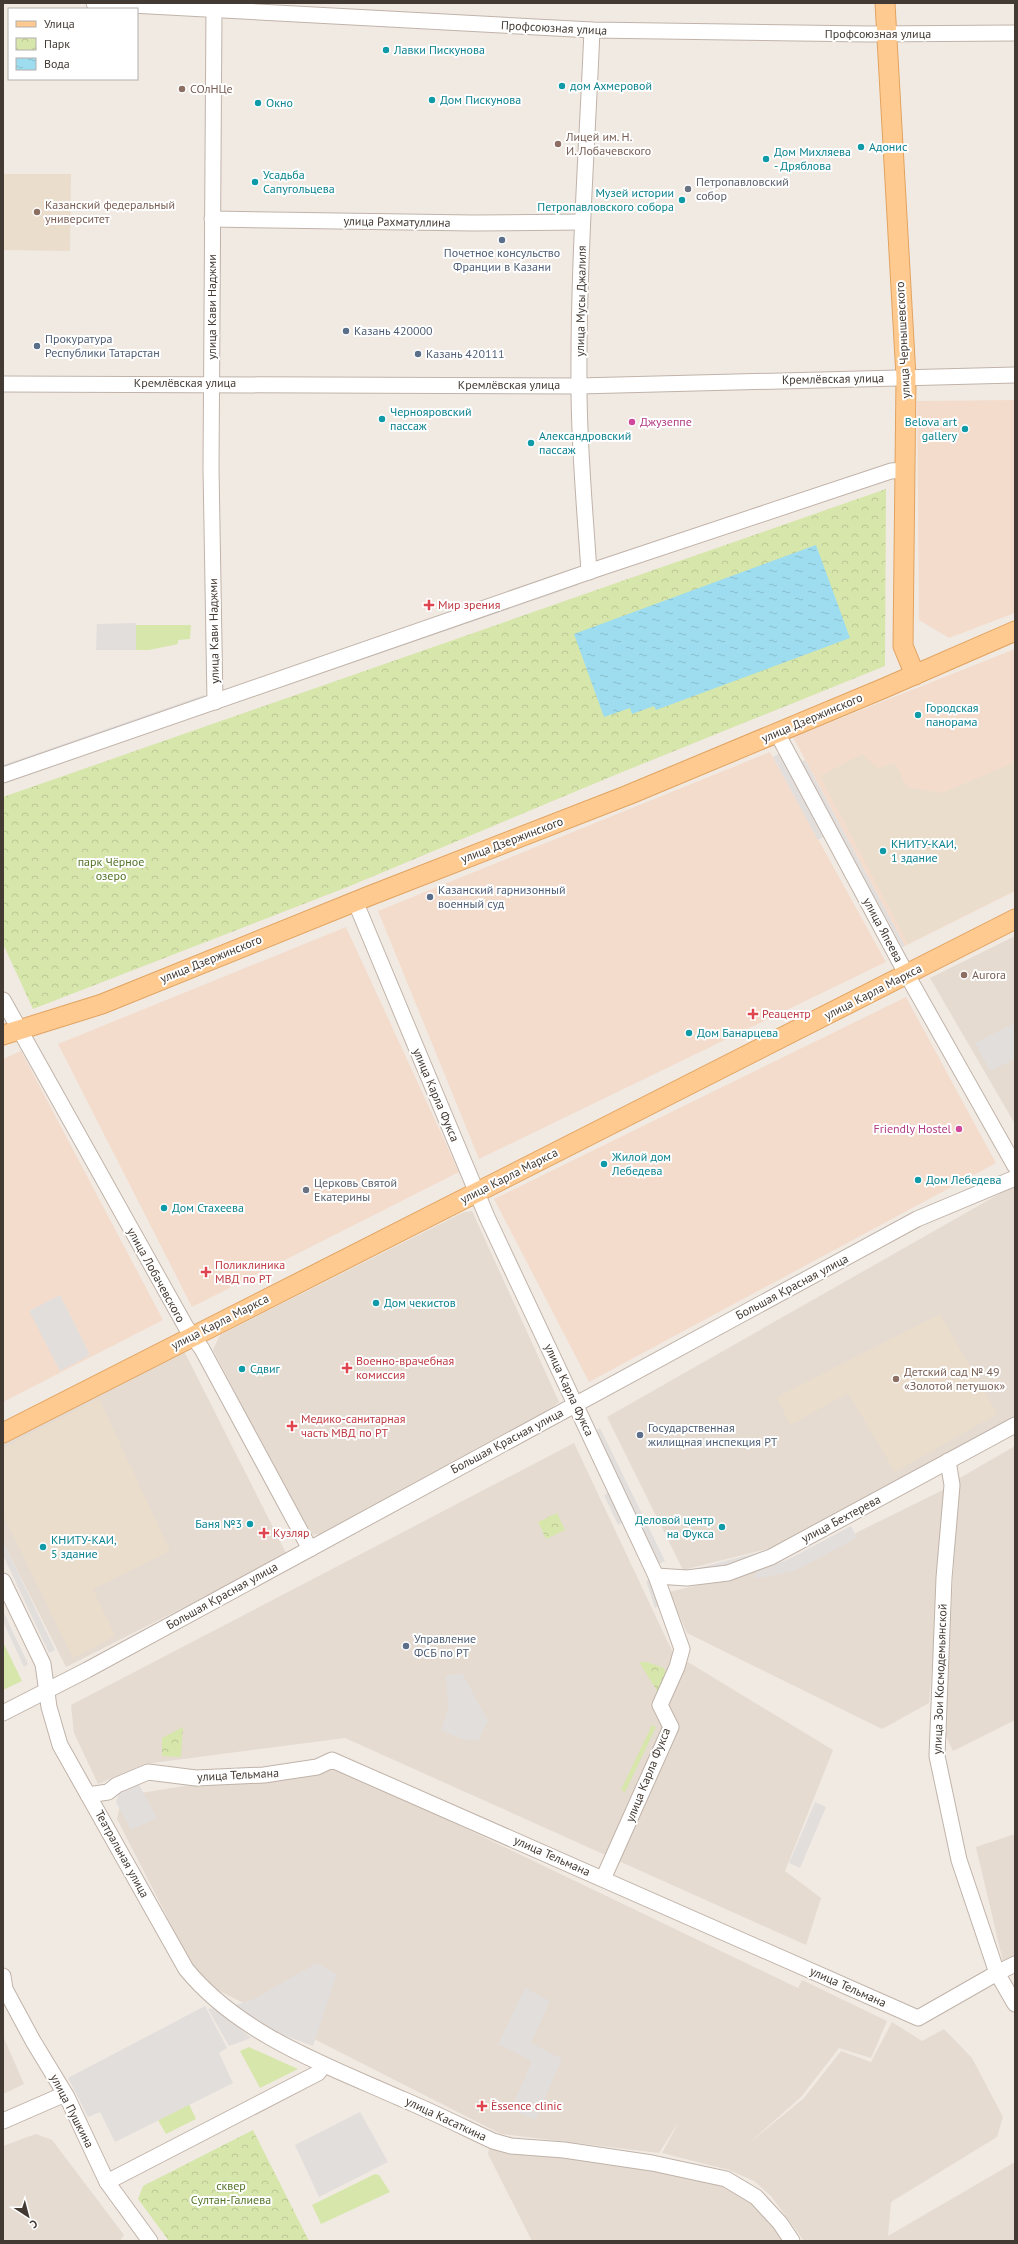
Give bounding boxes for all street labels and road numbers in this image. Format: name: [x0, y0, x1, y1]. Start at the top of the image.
street label: Профсоюзная улица: [501, 17, 608, 38]
street label: Профсоюзная улица: [825, 26, 931, 41]
street label: улица Рахматуллина: [343, 213, 451, 230]
street label: улица Мусы Джалиля: [572, 245, 589, 357]
street label: улица Кави Наджми: [204, 254, 219, 360]
street label: улица Чернышевского: [892, 281, 913, 399]
street label: Кремлёвская улица: [782, 370, 884, 387]
street label: Кремлёвская улица: [134, 375, 236, 390]
street label: Кремлёвская улица: [458, 377, 560, 392]
street label: улица Кави Наджми: [205, 578, 222, 684]
street label: улица Дзержинского: [759, 689, 865, 746]
street label: улица Дзержинского: [459, 813, 565, 866]
street label: улица Япеева: [860, 895, 907, 965]
street label: улица Дзержинского: [158, 931, 264, 986]
street label: улица Карла Маркса: [821, 960, 924, 1023]
street label: улица Карла Фукса: [410, 1046, 463, 1144]
street label: улица Карла Маркса: [457, 1144, 560, 1207]
street label: улица Лобачевского: [124, 1225, 189, 1325]
street label: Большая Красная улица: [733, 1251, 851, 1323]
street label: улица Карла Маркса: [168, 1290, 271, 1353]
street label: улица Карла Фукса: [541, 1341, 597, 1438]
street label: Большая Красная улица: [448, 1405, 566, 1477]
street label: улица Бехтерева: [799, 1491, 883, 1546]
street label: Большая Красная улица: [163, 1559, 280, 1632]
street label: улица Зои Космодемьянской: [929, 1603, 950, 1755]
street label: улица Карла Фукса: [622, 1725, 673, 1824]
street label: улица Тельмана: [197, 1765, 279, 1784]
street label: Театральная улица: [92, 1807, 153, 1900]
street label: улица Тельмана: [512, 1832, 593, 1879]
street label: улица Тельмана: [808, 1963, 889, 2010]
street label: улица Пушкина: [47, 2071, 97, 2150]
street label: улица Касаткина: [403, 2093, 489, 2144]

